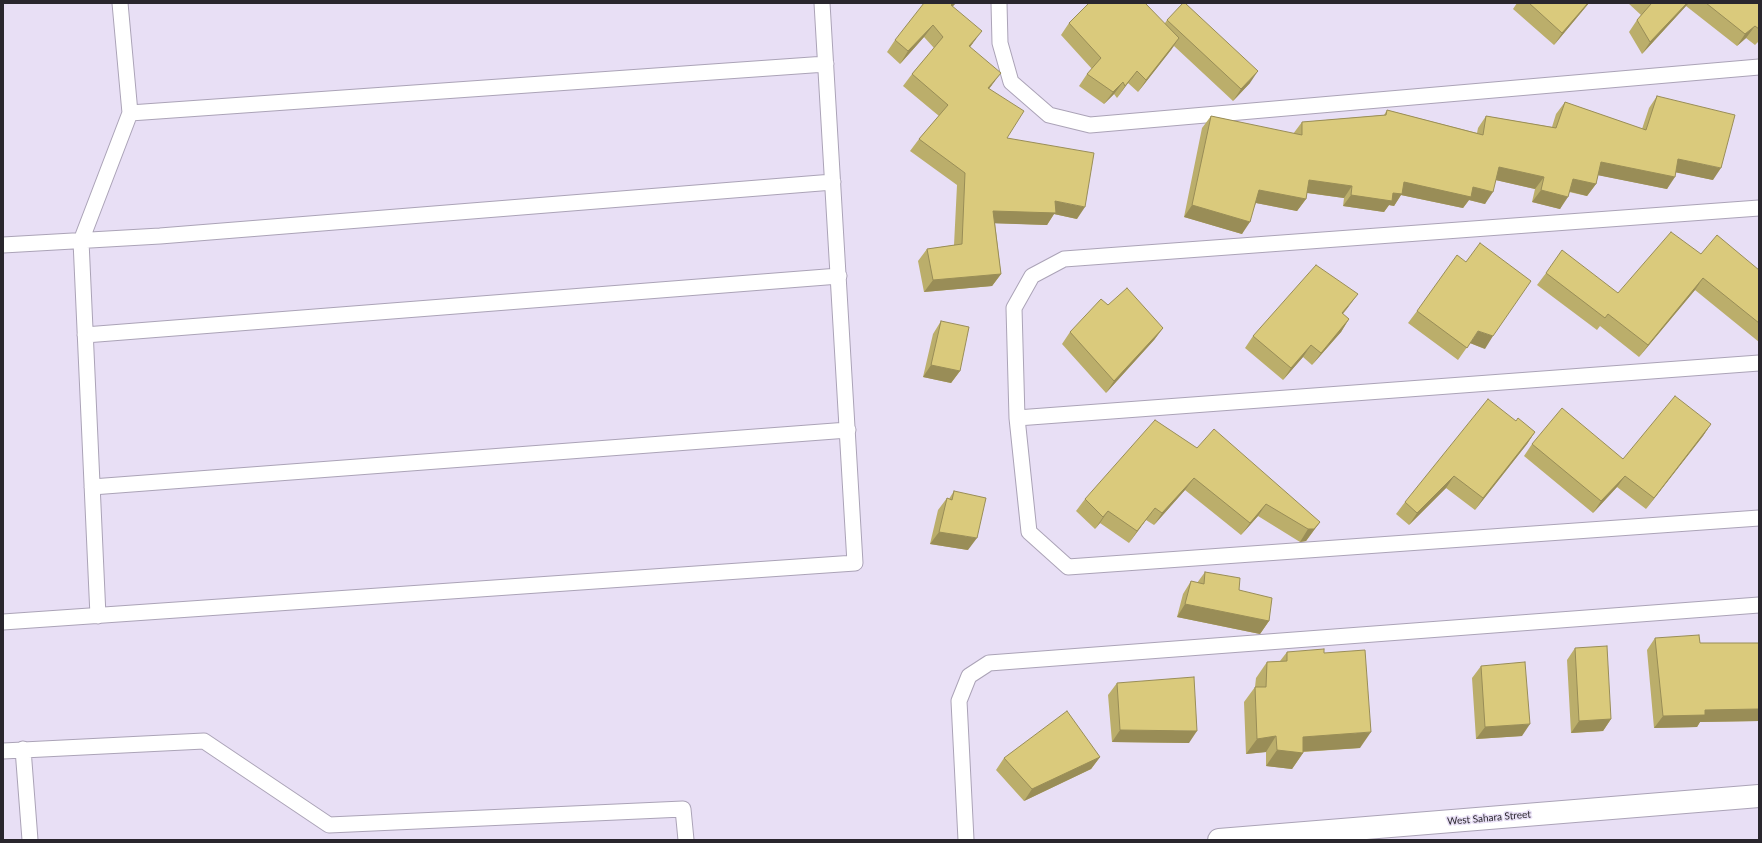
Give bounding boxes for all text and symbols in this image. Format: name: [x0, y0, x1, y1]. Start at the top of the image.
street label: West Sahara Street: [1447, 808, 1531, 828]

